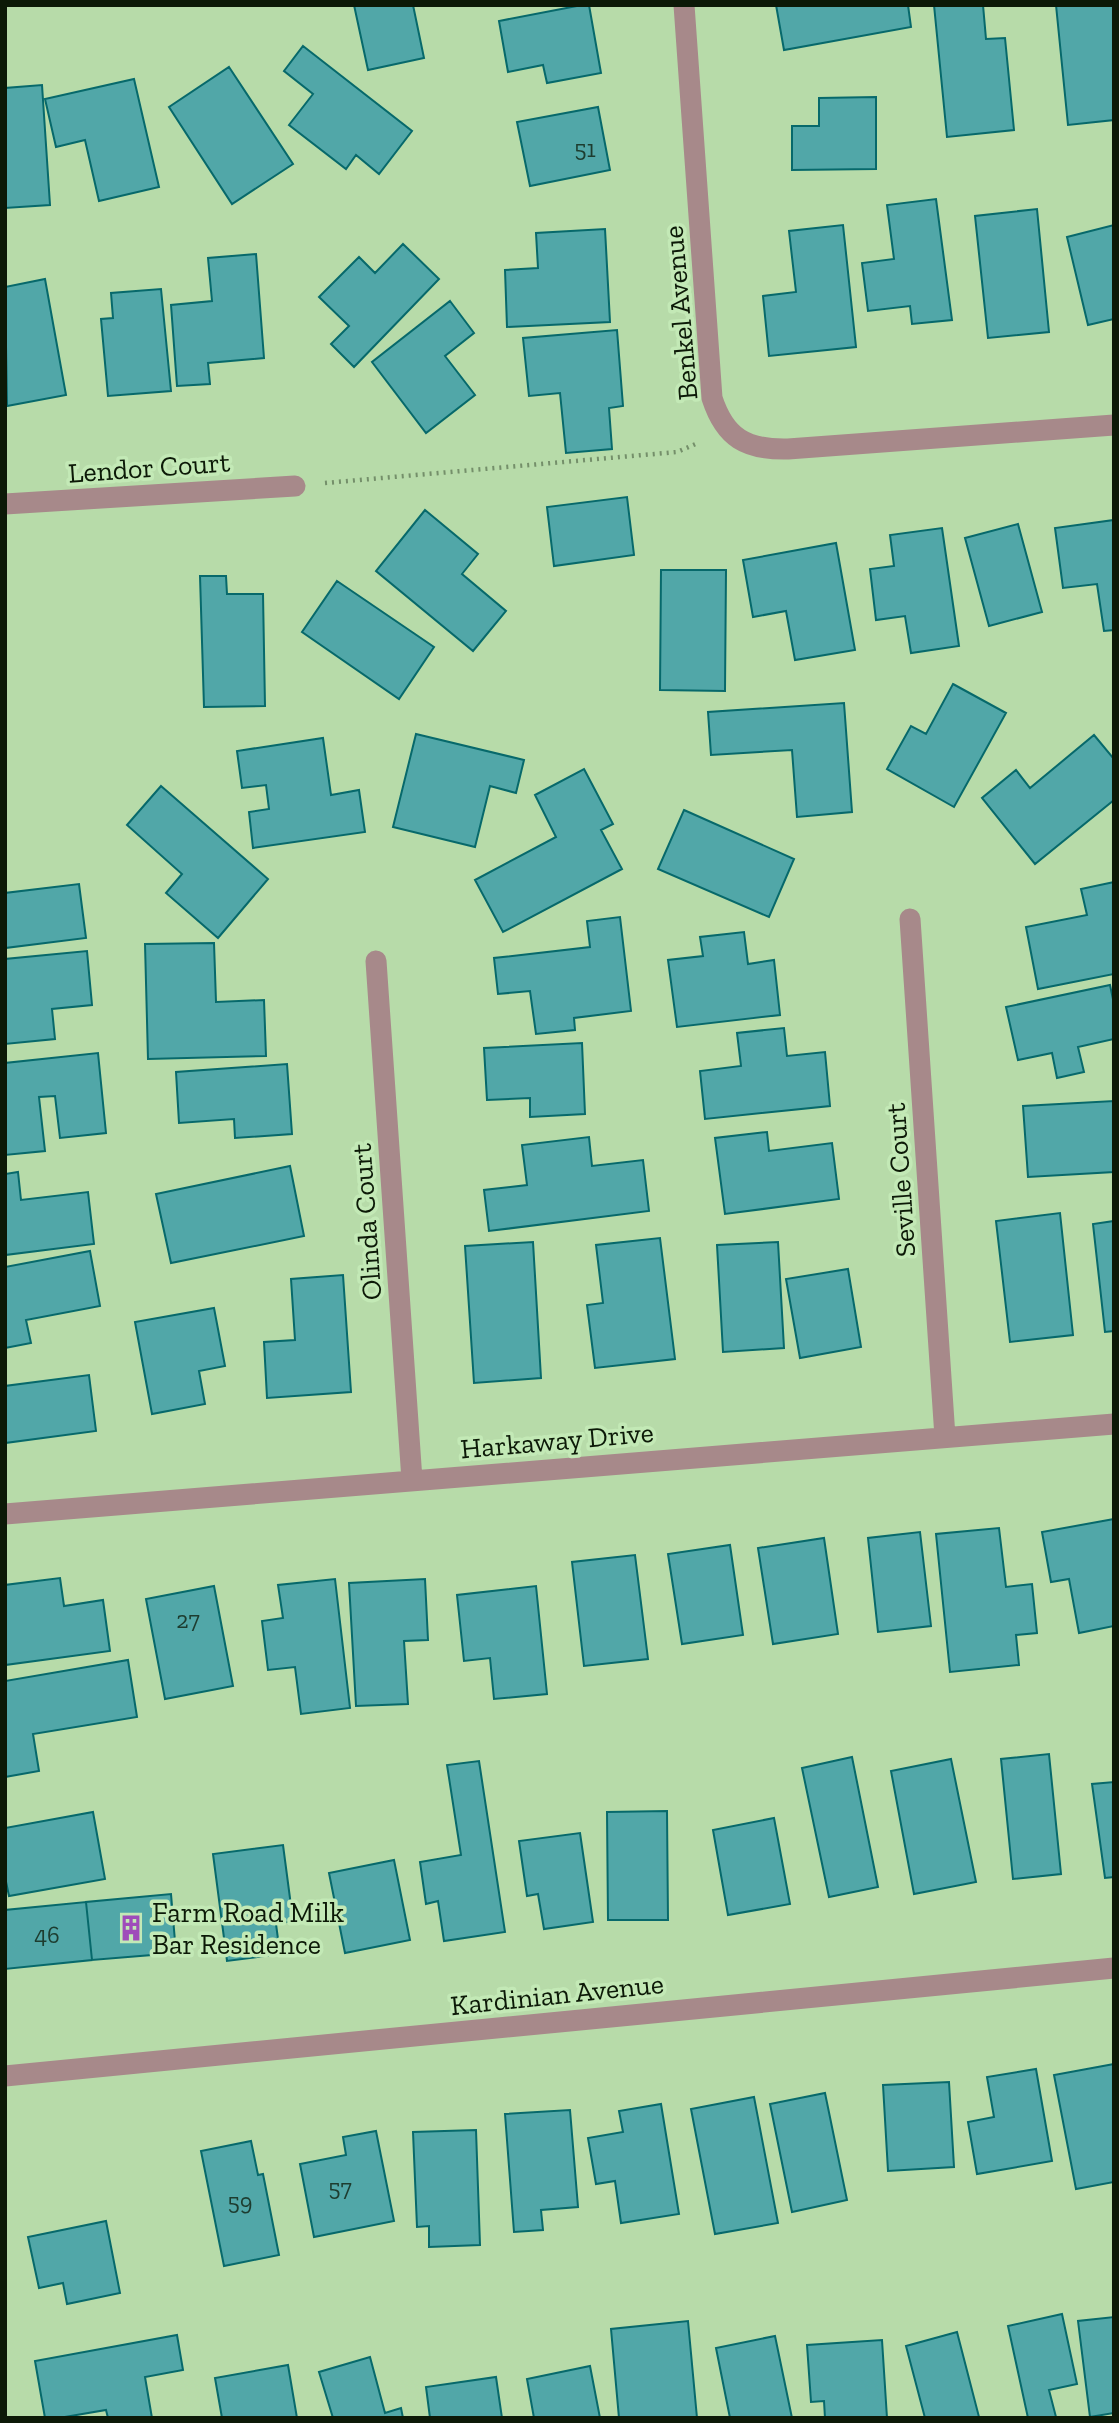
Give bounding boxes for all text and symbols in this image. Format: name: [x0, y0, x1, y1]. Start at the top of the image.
house number: 51: [574, 134, 596, 163]
street label: Benkel Avenue: [656, 224, 705, 402]
street label: Lendor Court: [67, 445, 232, 490]
street label: Seville Court: [879, 1101, 922, 1258]
street label: Olinda Court: [345, 1142, 388, 1301]
street label: Harkaway Drive: [459, 1416, 655, 1465]
house number: 27: [176, 1605, 200, 1634]
place label: Farm Road Milk Bar Residence: [152, 1896, 345, 1961]
building icon: Farm Road Milk Bar Residence: [116, 1913, 146, 1943]
house number: 46: [34, 1920, 60, 1949]
street label: Kardinian Avenue: [449, 1967, 665, 2022]
house number: 57: [328, 2173, 352, 2202]
house number: 59: [227, 2187, 253, 2216]

